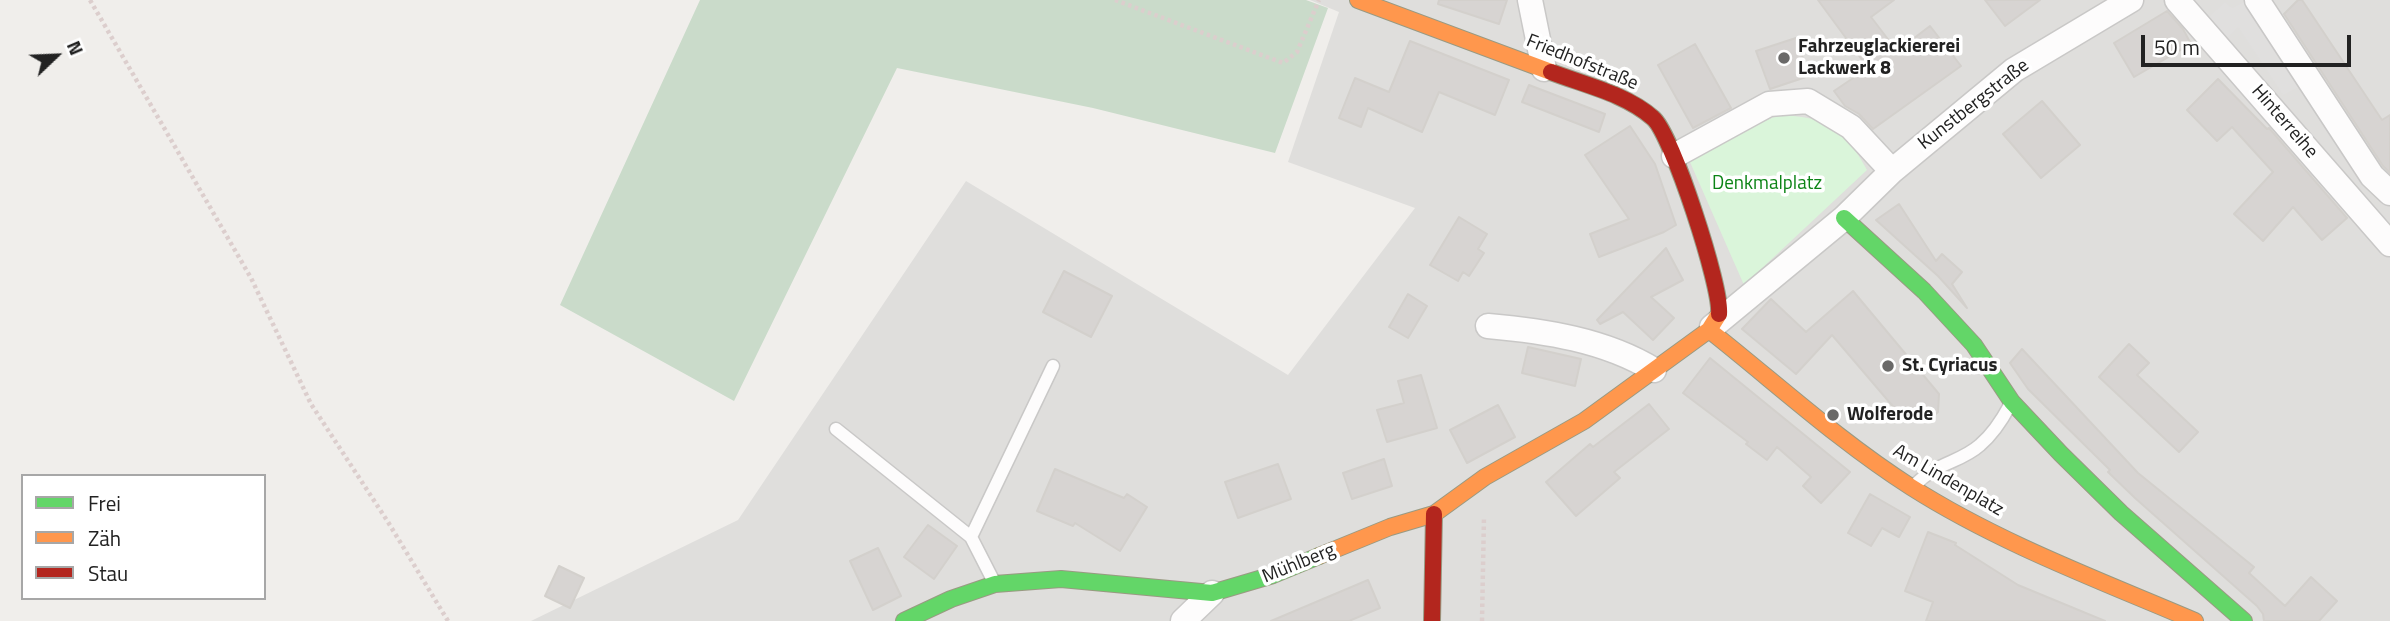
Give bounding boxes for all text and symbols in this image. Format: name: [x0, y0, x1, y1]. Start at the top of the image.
north arrow: [21, 21, 91, 91]
scale bar: [2145, 21, 2355, 65]
street label: Friedhofstraße: [1523, 30, 1641, 96]
text: 50 m: [2154, 31, 2200, 63]
text: N: [60, 36, 92, 59]
place label: Fahrzeuglackiererei Lackwerk 8: [1798, 36, 1960, 80]
marker: Fahrzeuglackiererei Lackwerk 8: [1776, 50, 1792, 66]
street label: Kunstbergstraße: [1914, 55, 2034, 155]
street label: Hinterreihe: [2246, 81, 2322, 163]
park label: Denkmalplatz: [1712, 173, 1822, 195]
place label: St. Cyriacus: [1902, 355, 1998, 377]
marker: St. Cyriacus: [1880, 358, 1896, 374]
place label: Wolferode: [1847, 404, 1933, 426]
marker: Wolferode: [1825, 407, 1841, 423]
street label: Am Lindenplatz: [1889, 440, 2007, 522]
legend: [21, 474, 266, 600]
text: Frei: [88, 487, 121, 519]
text: Zäh: [88, 522, 121, 554]
street label: Mühlberg: [1259, 539, 1339, 589]
text: Stau: [88, 557, 128, 589]

